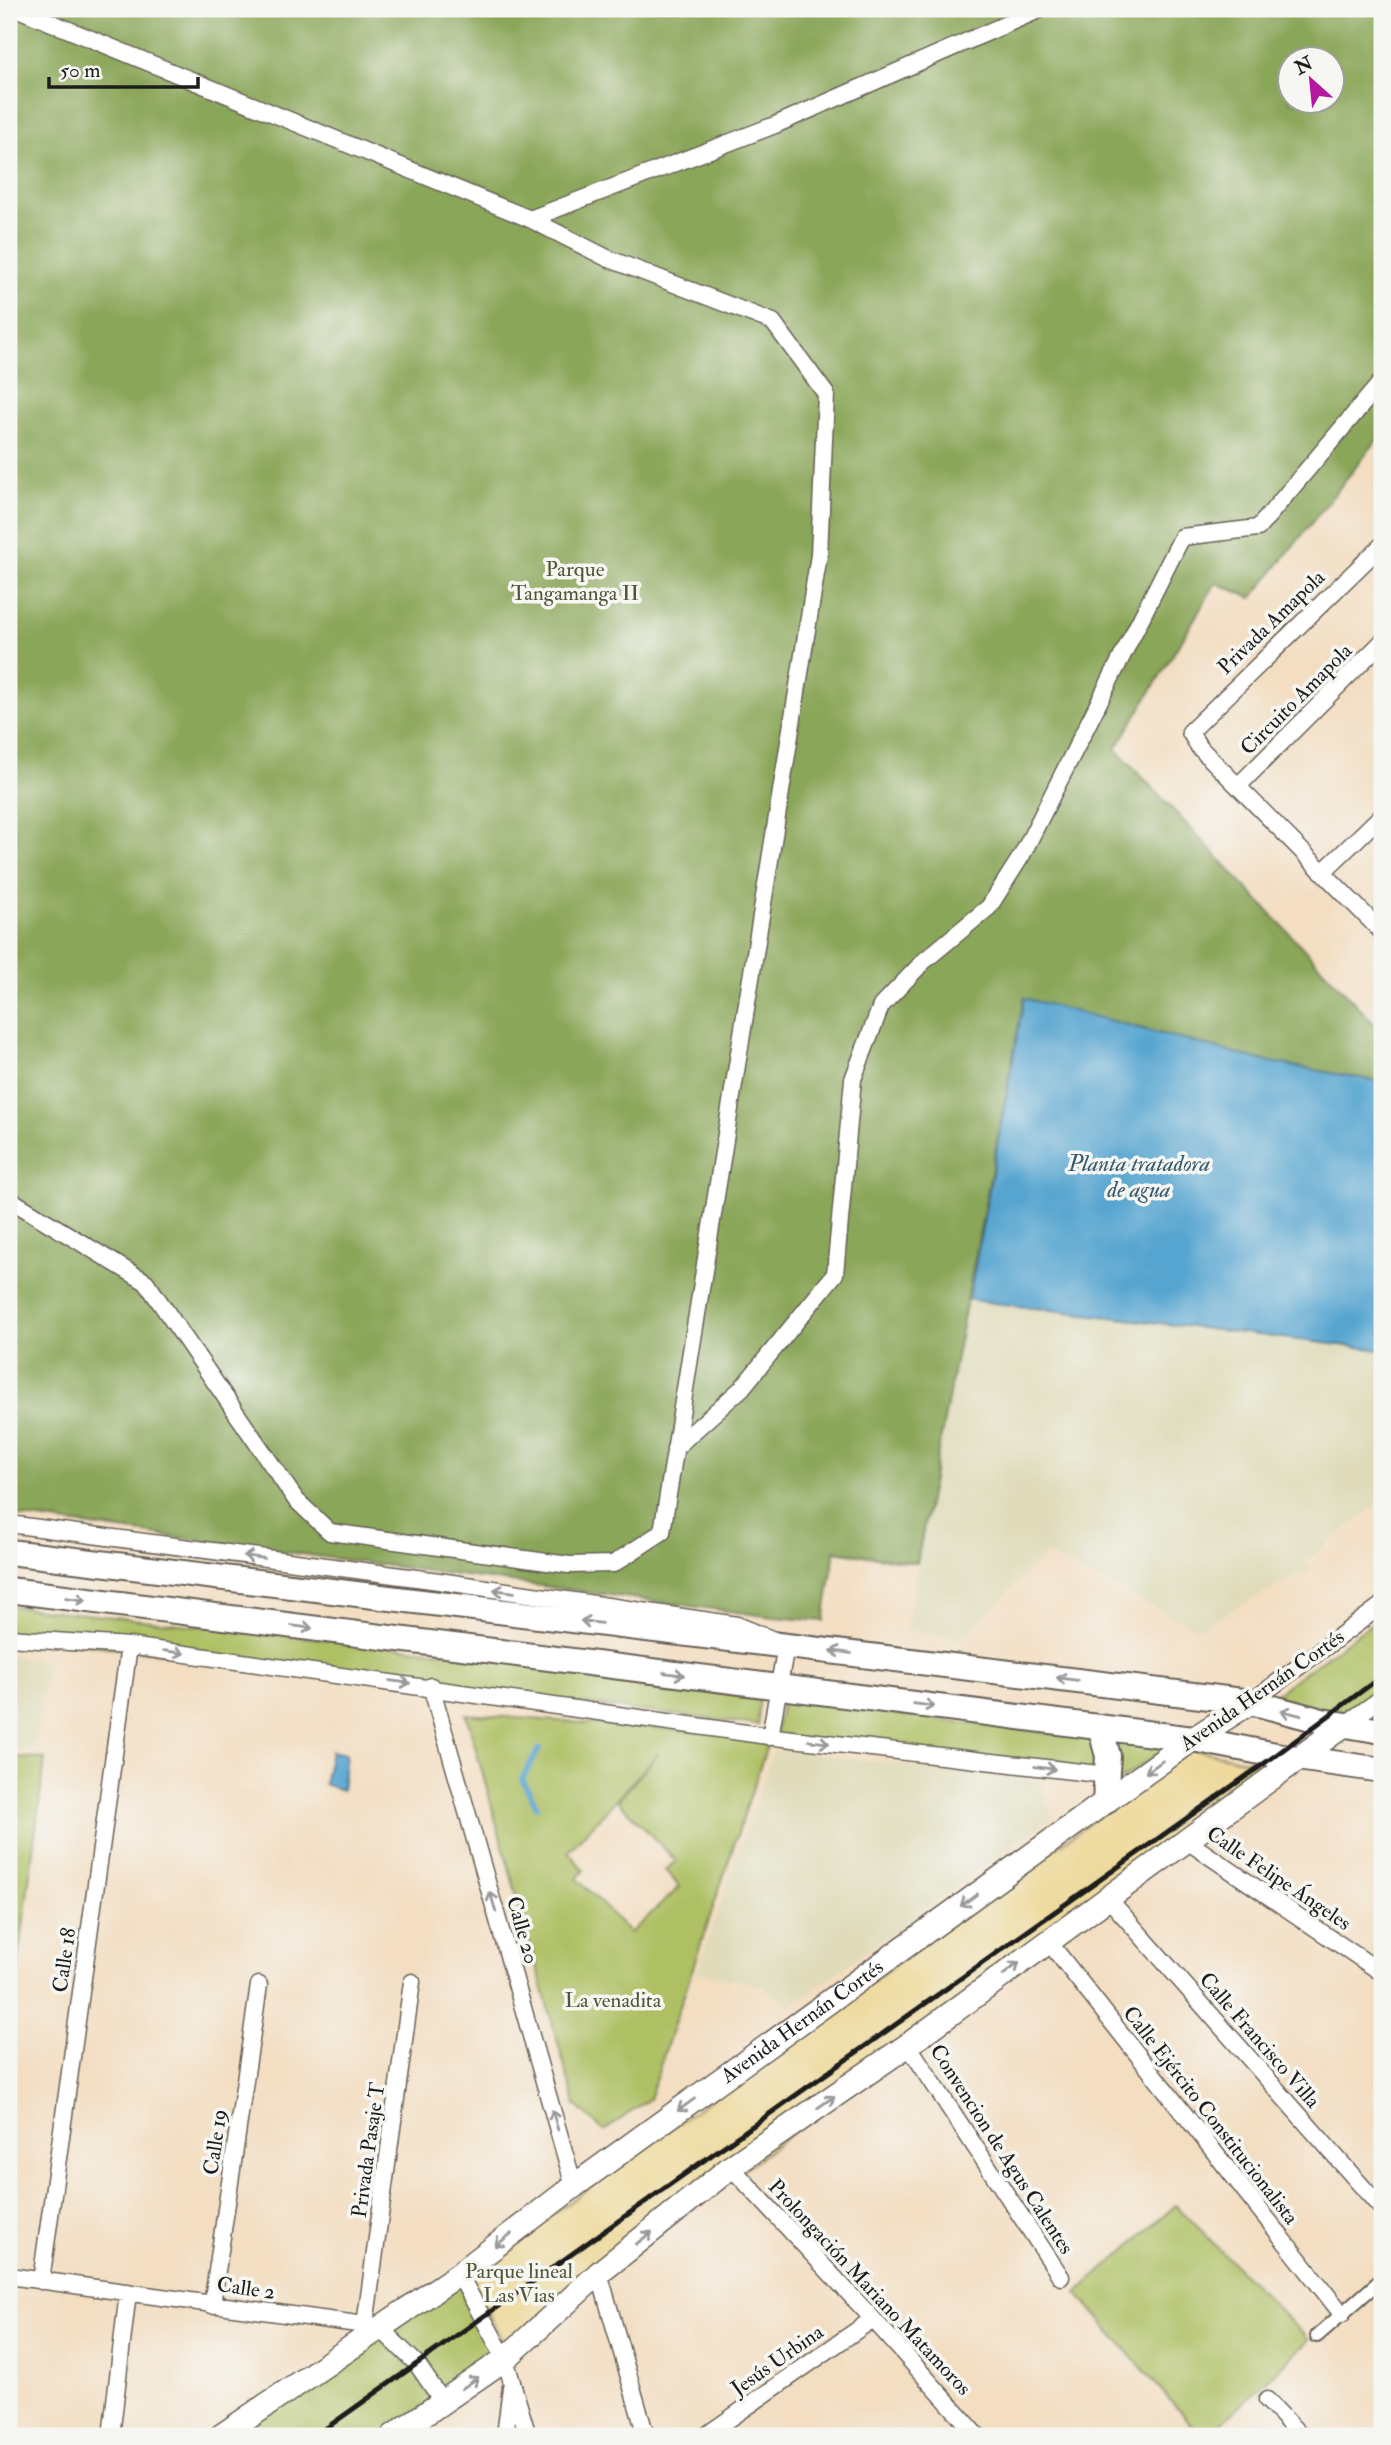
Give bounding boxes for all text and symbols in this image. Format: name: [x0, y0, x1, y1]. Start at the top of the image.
scale bar: [49, 46, 198, 90]
north arrow: [1276, 46, 1346, 116]
text: N: [1290, 51, 1318, 81]
text: 50 m: [60, 57, 101, 84]
park label: Parque Tangamanga II: [511, 556, 639, 607]
street label: Privada Amapola: [1212, 564, 1331, 680]
street label: Circuito Amapola: [1235, 637, 1358, 761]
water label: Planta tratadora de agua: [1067, 1149, 1210, 1204]
one-way arrow: [243, 1550, 266, 1563]
one-way arrow: [493, 1584, 515, 1597]
one-way arrow: [65, 1592, 87, 1605]
one-way arrow: [580, 1615, 603, 1628]
one-way arrow: [290, 1621, 313, 1634]
street label: Avenida Hernán Cortés: [1174, 1624, 1350, 1758]
one-way arrow: [162, 1645, 185, 1658]
one-way arrow: [830, 1646, 853, 1659]
one-way arrow: [662, 1667, 685, 1680]
one-way arrow: [1056, 1673, 1079, 1686]
one-way arrow: [388, 1676, 411, 1689]
one-way arrow: [912, 1698, 935, 1711]
one-way arrow: [1281, 1705, 1303, 1718]
one-way arrow: [807, 1736, 830, 1749]
one-way arrow: [1145, 1760, 1164, 1774]
one-way arrow: [1033, 1762, 1056, 1775]
street label: Calle Felipe Ángeles: [1201, 1820, 1356, 1937]
one-way arrow: [485, 1891, 498, 1913]
street label: Calle 20: [500, 1893, 545, 1967]
one-way arrow: [960, 1893, 979, 1907]
street label: Calle 18: [47, 1926, 82, 1994]
street label: Avenida Hernán Cortés: [715, 1954, 889, 2090]
one-way arrow: [1001, 1962, 1020, 1976]
street label: Calle Francisco Villa: [1193, 1967, 1326, 2114]
park label: La venadita: [565, 1987, 662, 2014]
street label: Calle Ejército Constitucionalista: [1117, 2001, 1305, 2230]
street label: Convencion de Agus Calentes: [924, 2039, 1080, 2259]
street label: Privada Pasaje T: [346, 2080, 391, 2219]
one-way arrow: [816, 2094, 835, 2109]
one-way arrow: [677, 2098, 696, 2112]
street label: Calle 19: [198, 2108, 233, 2177]
one-way arrow: [548, 2110, 561, 2132]
street label: Prolongación Mariano Matamoros: [762, 2173, 977, 2401]
one-way arrow: [634, 2230, 652, 2245]
one-way arrow: [494, 2233, 512, 2248]
park label: Parque lineal Las Vias: [465, 2258, 574, 2309]
street label: Calle 2: [215, 2271, 277, 2306]
street label: Jesús Urbina: [725, 2319, 829, 2403]
one-way arrow: [460, 2376, 479, 2390]

